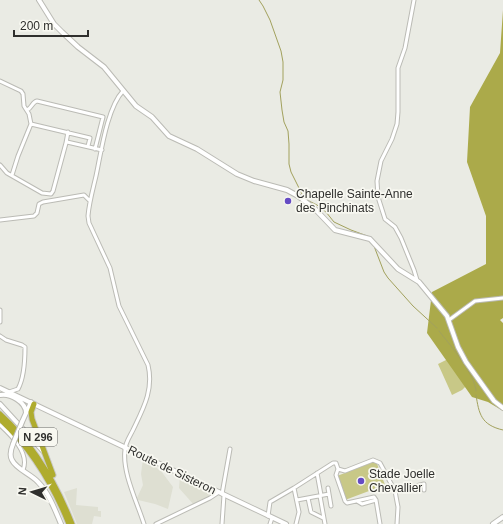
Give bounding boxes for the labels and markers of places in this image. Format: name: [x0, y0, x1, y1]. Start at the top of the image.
place label: Chapelle Sainte-Anne des Pinchinats: [296, 187, 413, 215]
marker: Chapelle Sainte-Anne des Pinchinats: [283, 196, 293, 206]
place label: Stade Joelle Chevallier: [369, 467, 435, 495]
marker: Stade Joelle Chevallier: [356, 476, 366, 486]

